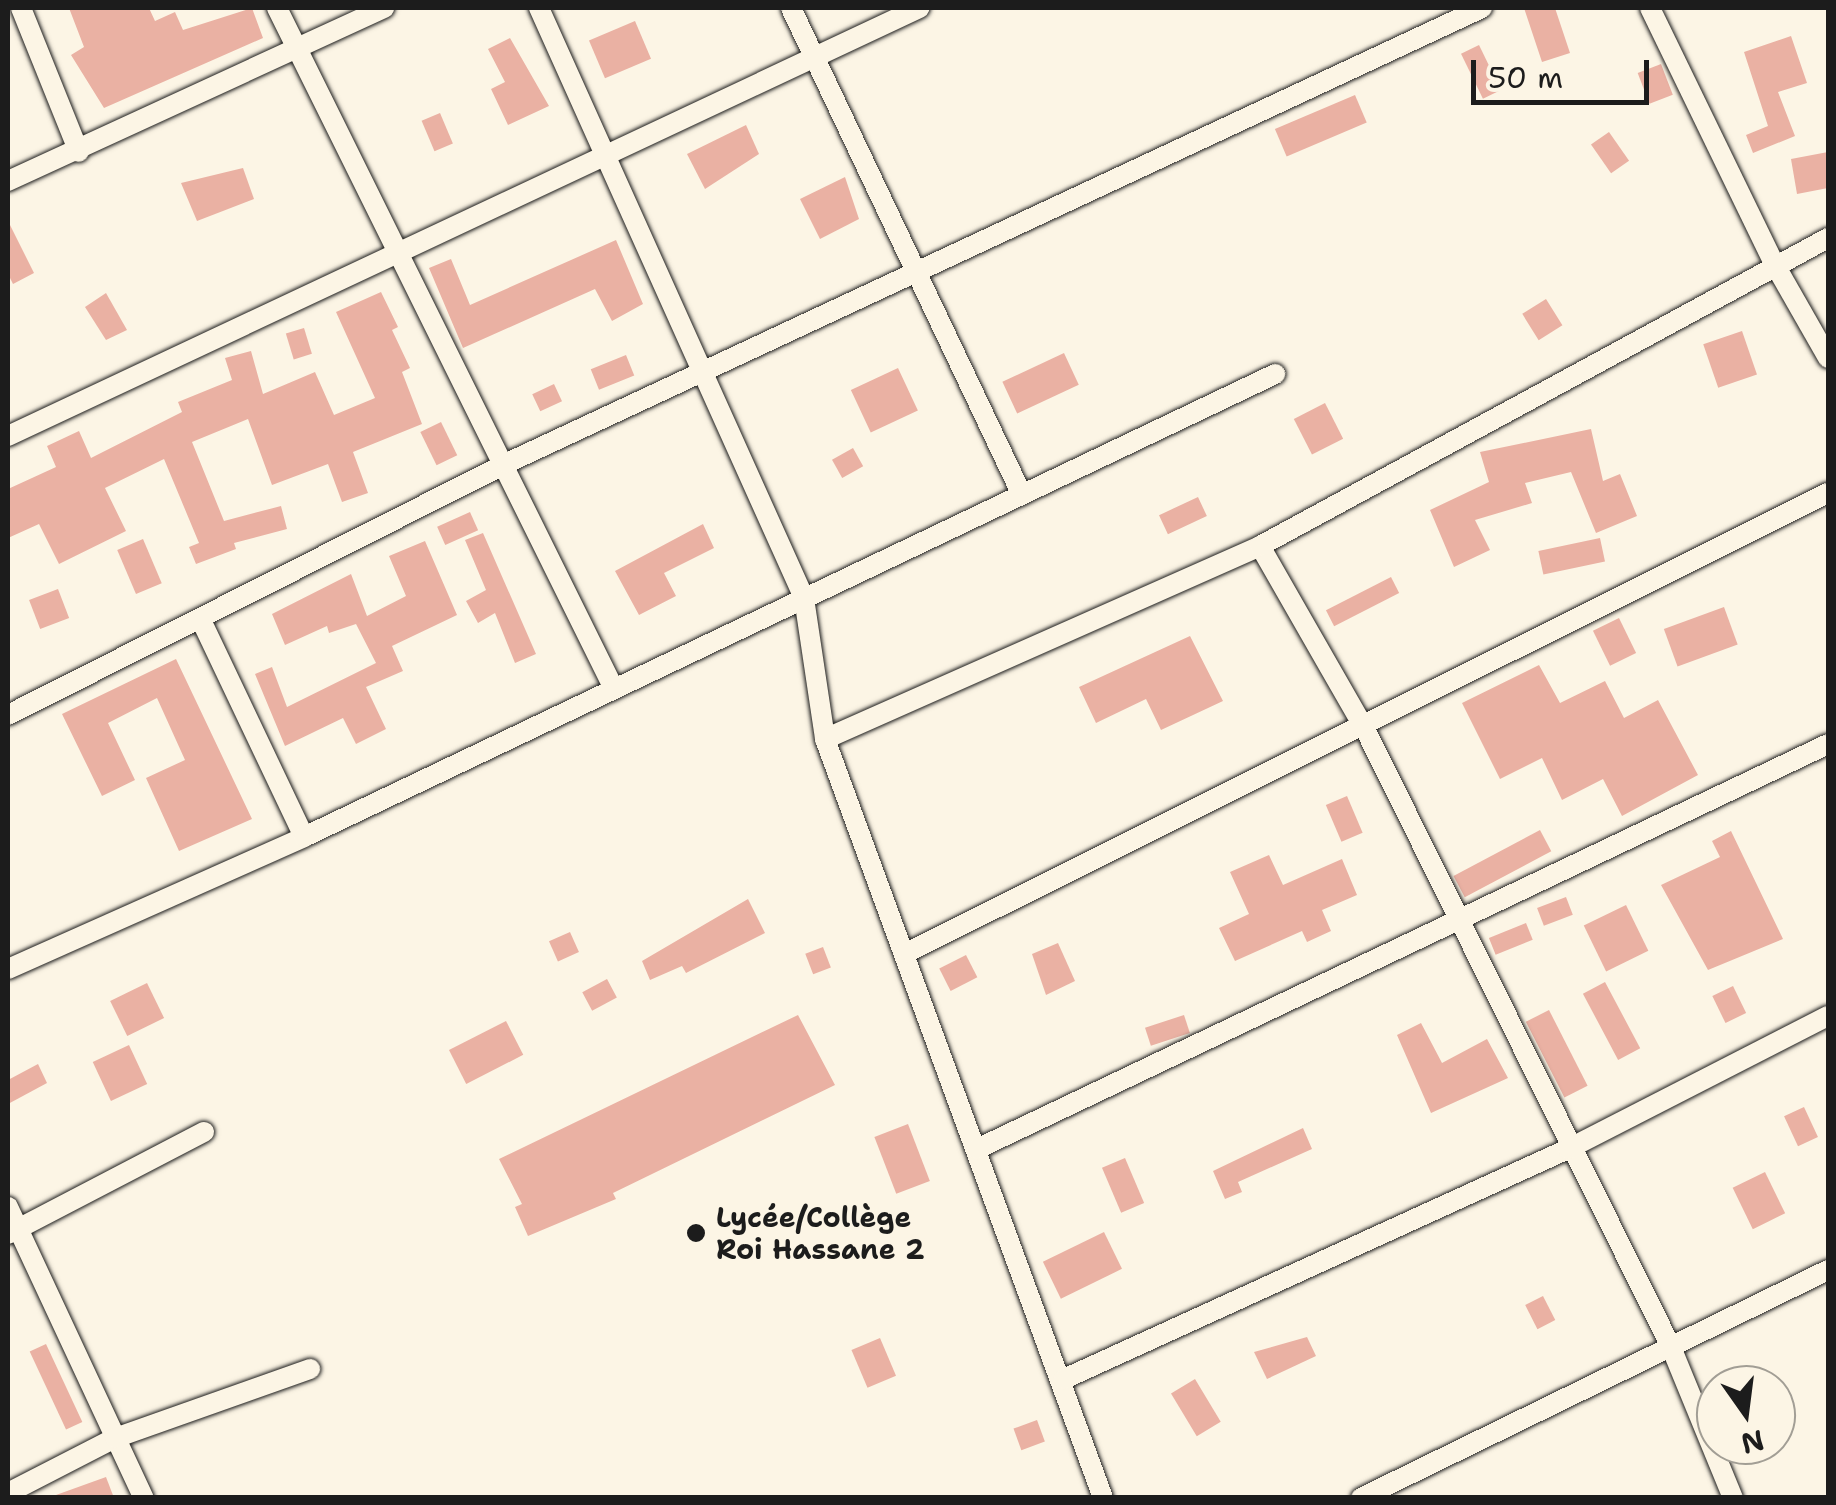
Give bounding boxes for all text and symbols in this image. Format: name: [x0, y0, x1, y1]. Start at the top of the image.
scale bar: [1476, 40, 1654, 102]
text: 50 m: [1488, 57, 1563, 98]
place label: Lycée/Collège Roi Hassane 2: [716, 1200, 925, 1266]
marker: Lycée/Collège Roi Hassane 2: [685, 1222, 707, 1244]
north arrow: [1696, 1365, 1796, 1465]
text: N: [1737, 1421, 1768, 1463]

